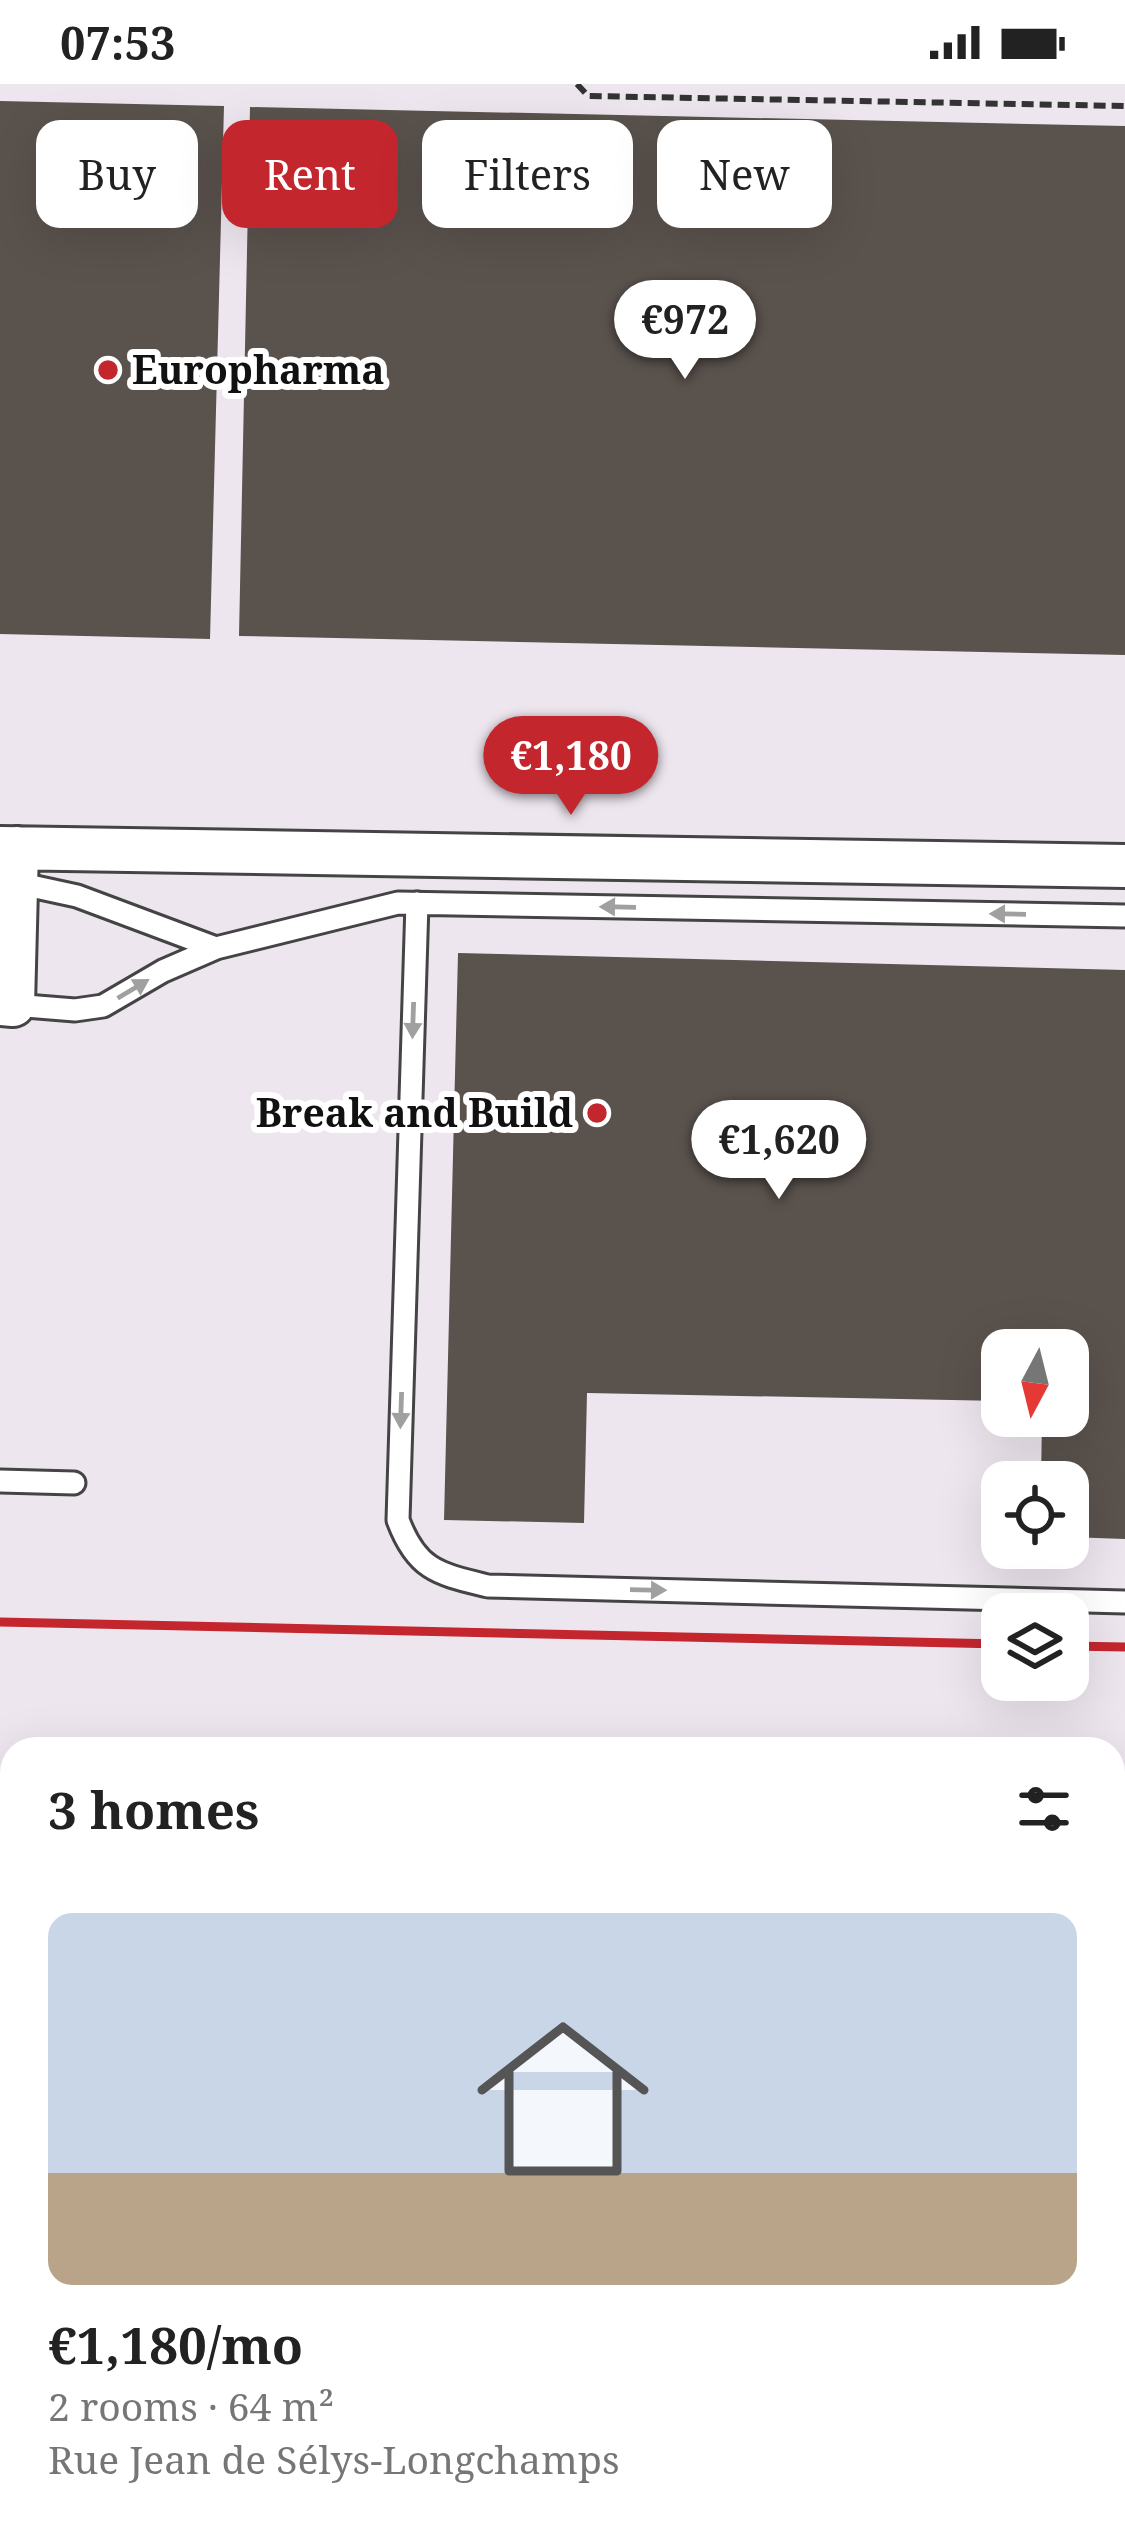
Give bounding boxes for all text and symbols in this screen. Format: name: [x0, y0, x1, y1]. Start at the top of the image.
text: 07:53: [60, 12, 175, 73]
chip: Buy: [36, 120, 198, 228]
chip: Rent: [222, 120, 398, 228]
chip: Filters: [422, 120, 633, 228]
chip: New: [657, 120, 832, 228]
pin: €972: [614, 280, 756, 382]
text: €972: [641, 292, 729, 345]
place label: Europharma: [132, 342, 385, 395]
marker: Europharma: [95, 357, 121, 383]
pin: €1,180: [473, 716, 669, 818]
text: €1,180: [510, 728, 632, 781]
one-way arrow: [598, 897, 636, 917]
one-way arrow: [988, 904, 1026, 924]
one-way arrow: [116, 979, 150, 1000]
one-way arrow: [404, 1002, 423, 1040]
place label: Break and Build: [256, 1085, 573, 1138]
marker: Break and Build: [584, 1100, 610, 1126]
pin: €1,620: [681, 1100, 877, 1202]
text: €1,620: [718, 1112, 840, 1165]
north arrow: [981, 1329, 1089, 1437]
map controls: [981, 1329, 1089, 1701]
one-way arrow: [391, 1392, 410, 1430]
button: locate: [981, 1461, 1089, 1569]
one-way arrow: [630, 1581, 668, 1600]
button: layers: [981, 1593, 1089, 1701]
text: 3 homes: [48, 1774, 259, 1844]
icon: filters: [1011, 1776, 1077, 1842]
icon: home: [455, 1991, 671, 2207]
text: €1,180/mo: [48, 2309, 303, 2379]
text: 2 rooms · 64 m²: [48, 2379, 334, 2432]
text: Rue Jean de Sélys-Longchamps: [48, 2432, 619, 2485]

